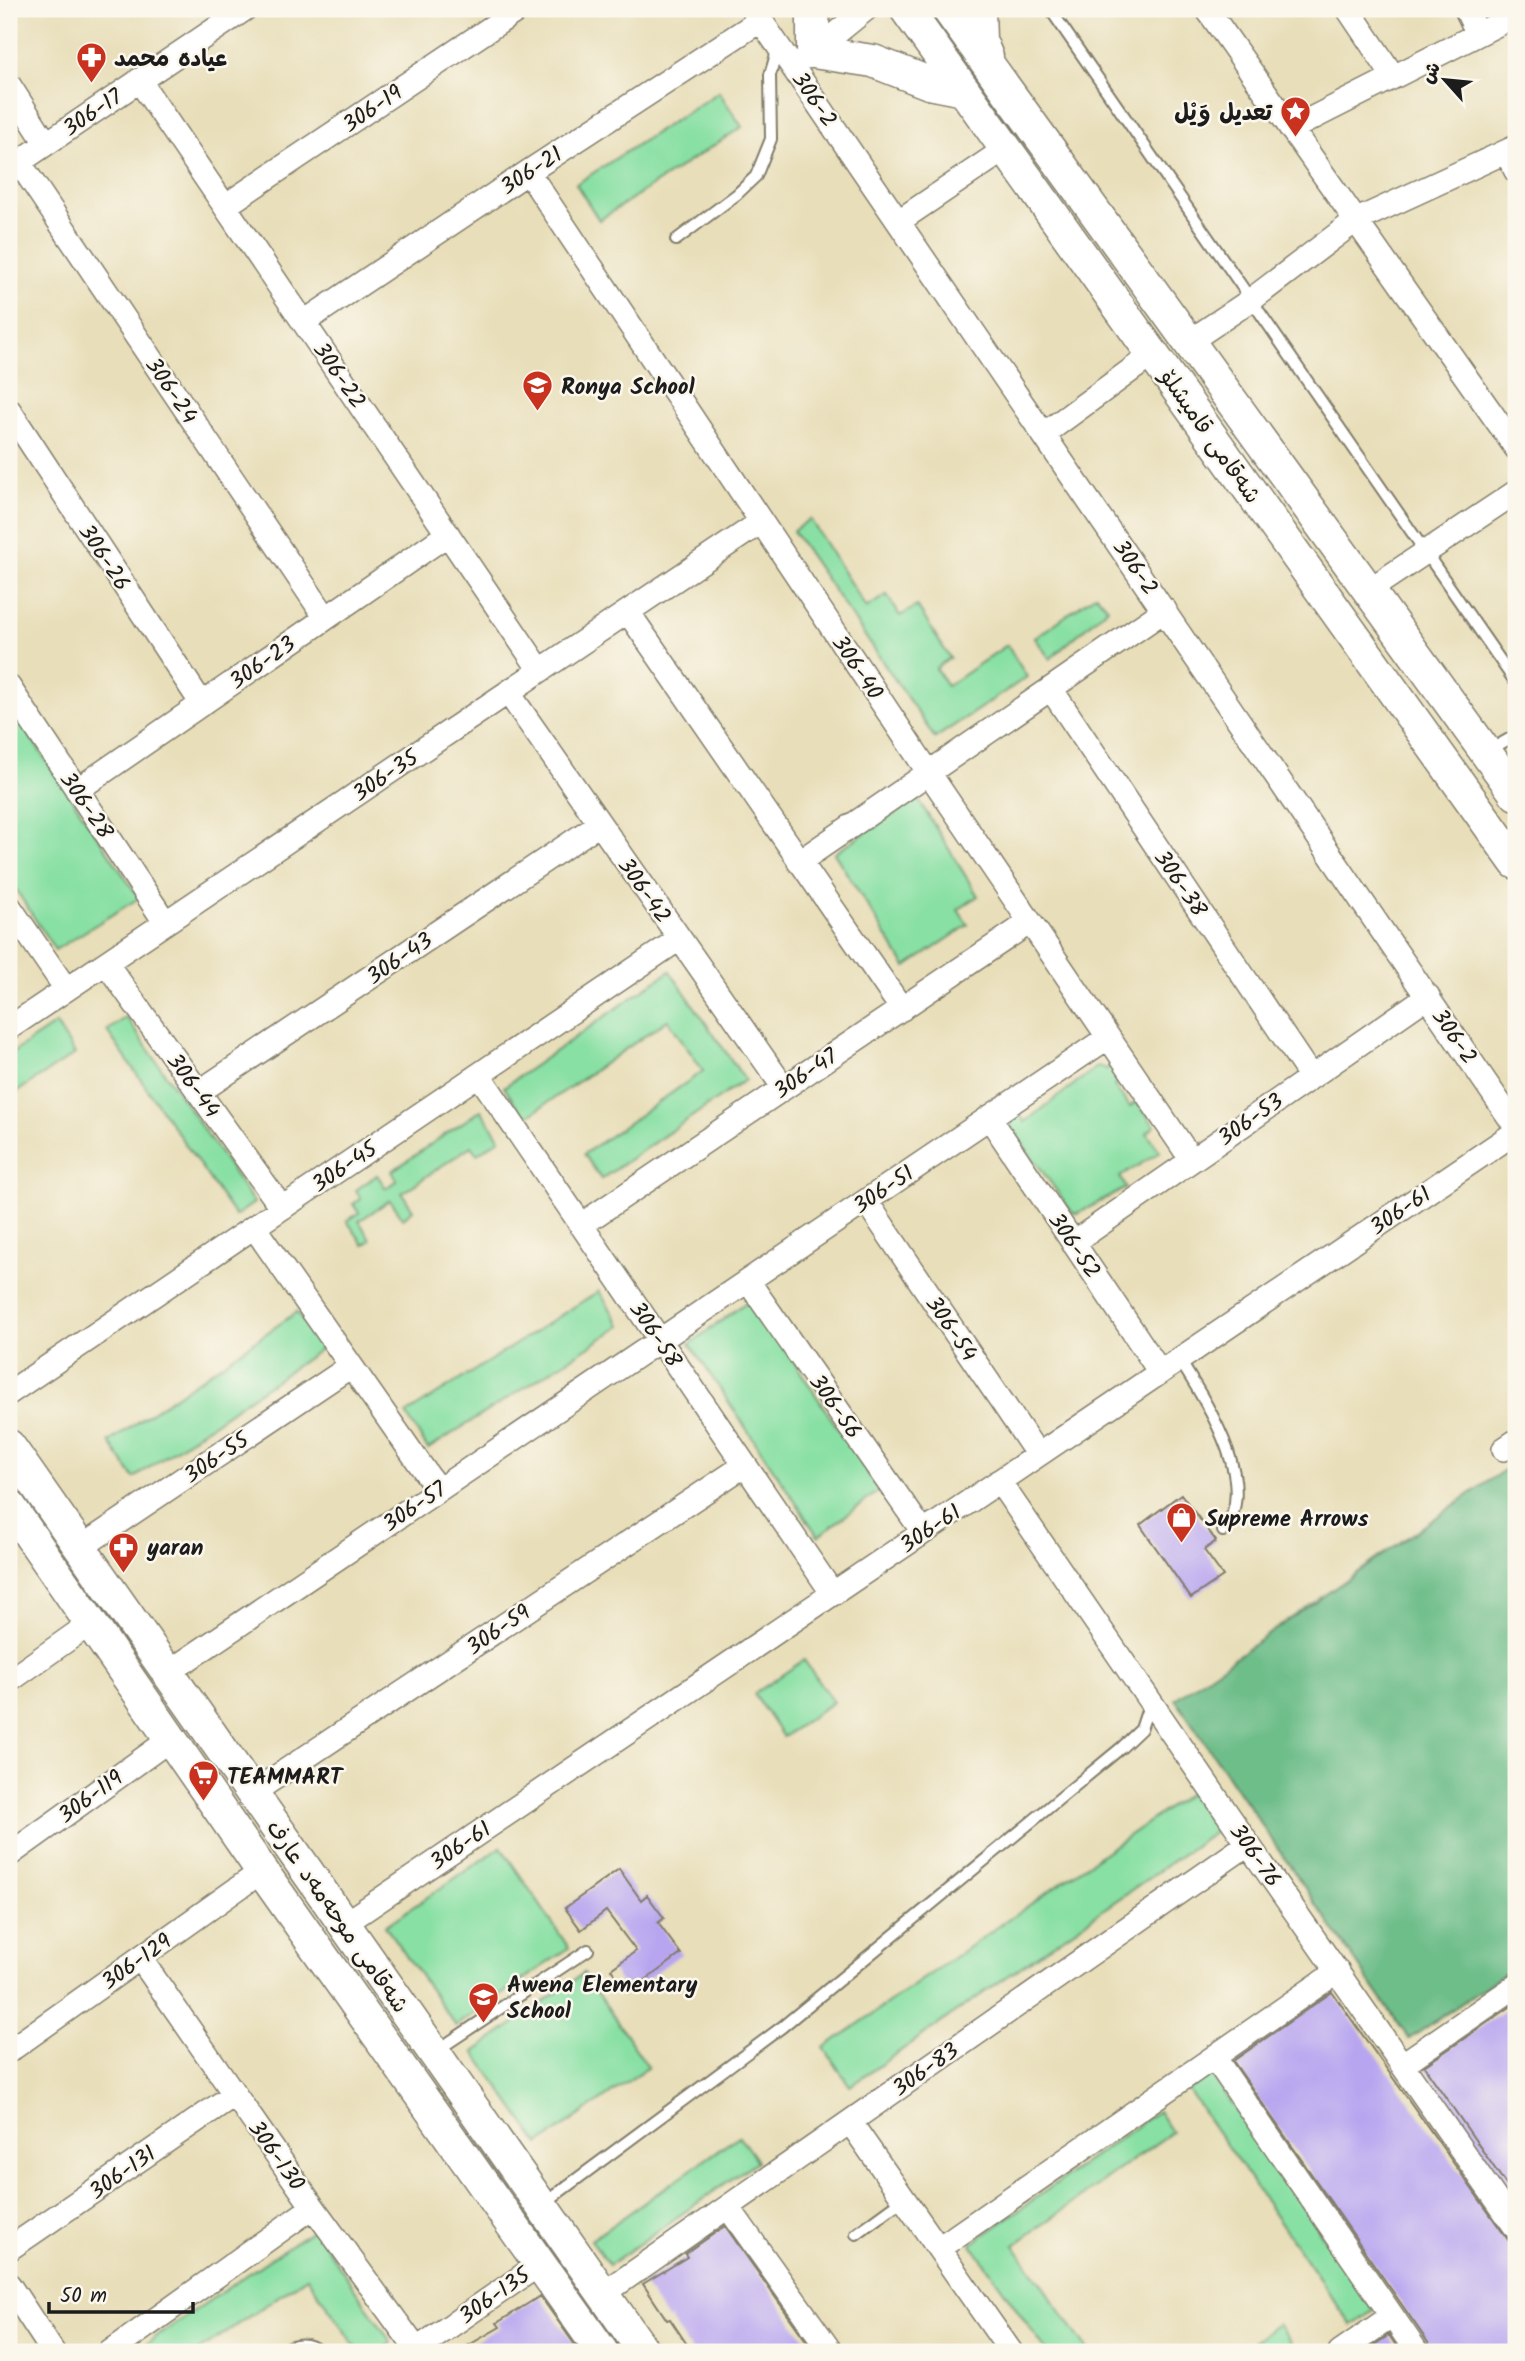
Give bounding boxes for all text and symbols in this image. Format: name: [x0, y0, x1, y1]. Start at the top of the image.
pharmacy icon: عياده محمد: [74, 41, 108, 85]
place label: عياده محمد: [114, 42, 227, 78]
north arrow: [1410, 46, 1480, 116]
text: ش: [1414, 57, 1450, 89]
street label: 306-2: [781, 65, 845, 136]
street label: 306-19: [336, 76, 411, 143]
street label: 306-17: [56, 80, 132, 147]
place icon: تعديل وَيْل: [1278, 95, 1312, 139]
place label: تعديل وَيْل: [1174, 96, 1273, 132]
street label: 306-21: [494, 138, 571, 205]
street label: 306-22: [303, 335, 374, 417]
street label: 306-24: [135, 350, 206, 432]
street label: شەقامی قامیشلۆ: [1148, 361, 1269, 512]
school or university icon: Ronya School: [521, 369, 555, 413]
place label: Ronya School: [561, 370, 695, 406]
street label: 306-26: [68, 517, 139, 599]
street label: 306-2: [1102, 533, 1166, 604]
street label: 306-23: [222, 628, 304, 700]
street label: 306-40: [821, 628, 891, 708]
street label: 306-35: [346, 740, 428, 812]
street label: 306-28: [49, 765, 121, 847]
street label: 306-38: [1143, 843, 1215, 925]
street label: 306-42: [607, 851, 679, 932]
street label: 306-43: [359, 924, 441, 995]
street label: 306-2: [1421, 1002, 1485, 1073]
street label: 306-47: [767, 1039, 847, 1110]
street label: 306-44: [156, 1046, 228, 1126]
street label: 306-53: [1211, 1085, 1292, 1156]
street label: 306-45: [305, 1131, 387, 1203]
street label: 306-51: [846, 1157, 922, 1224]
street label: 306-61: [1363, 1178, 1439, 1246]
street label: 306-52: [1038, 1206, 1109, 1287]
street label: 306-54: [915, 1289, 986, 1369]
street label: 306-58: [619, 1294, 690, 1376]
street label: 306-56: [799, 1367, 870, 1447]
street label: 306-55: [177, 1422, 259, 1494]
street label: 306-57: [376, 1472, 456, 1542]
street label: 306-61: [893, 1496, 969, 1564]
shop icon: Supreme Arrows: [1165, 1501, 1199, 1545]
place label: Supreme Arrows: [1205, 1502, 1369, 1538]
pharmacy icon: yaran: [107, 1530, 141, 1574]
place label: yaran: [146, 1531, 204, 1567]
street label: 306-59: [459, 1596, 539, 1666]
supermarket icon: TEAMMART: [187, 1759, 221, 1803]
place label: TEAMMART: [227, 1760, 345, 1796]
street label: 306-119: [51, 1761, 132, 1834]
street label: شەقامی موحەمەد عارف: [256, 1813, 417, 2021]
street label: 306-61: [423, 1813, 499, 1881]
street label: 306-76: [1219, 1817, 1290, 1896]
street label: 306-129: [94, 1925, 180, 2000]
place label: Awena Elementary School: [507, 1968, 698, 2030]
school or university icon: Awena Elementary School: [467, 1980, 501, 2024]
street label: 306-83: [885, 2034, 967, 2107]
street label: 306-130: [238, 2113, 313, 2199]
street label: 306-131: [82, 2137, 164, 2210]
street label: 306-135: [452, 2258, 540, 2335]
scale bar: [49, 2270, 192, 2314]
text: 50 m: [60, 2280, 107, 2313]

